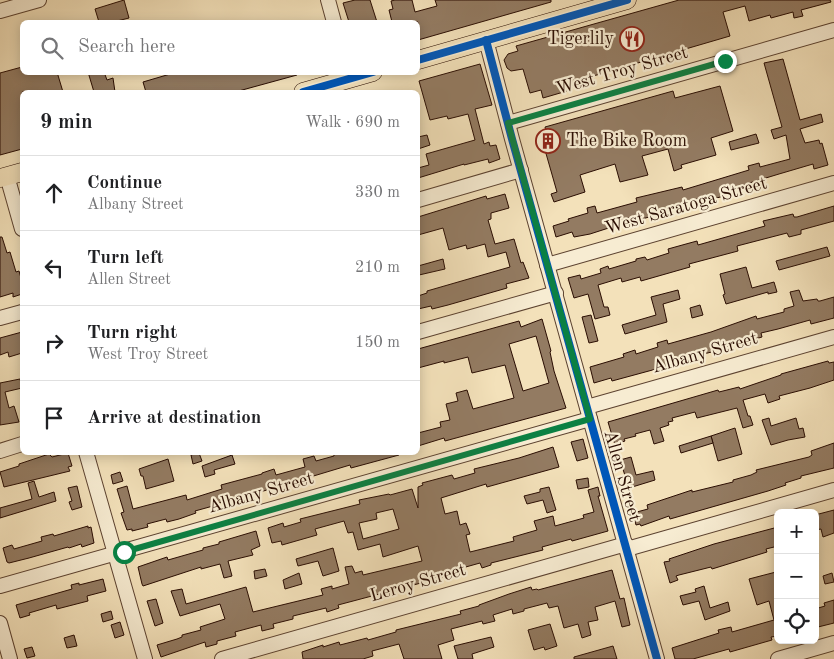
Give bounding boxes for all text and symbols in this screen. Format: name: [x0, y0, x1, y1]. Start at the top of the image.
search box: [20, 20, 420, 75]
restaurant icon: Tigerlily: [619, 26, 645, 52]
place label: Tigerlily: [547, 30, 614, 48]
icon: search: [38, 34, 66, 62]
text: Search here: [78, 38, 175, 57]
street label: West Troy Street: [554, 44, 690, 98]
route end: [714, 50, 737, 73]
text: 9 min: [40, 112, 93, 133]
text: Walk · 690 m: [305, 115, 400, 131]
building icon: The Bike Room: [535, 128, 561, 154]
place label: The Bike Room: [566, 132, 687, 150]
text: Continue: [87, 174, 162, 193]
street label: West Saratoga Street: [603, 174, 769, 238]
icon: ahead: [40, 179, 68, 207]
text: 330 m: [355, 185, 400, 201]
text: Albany Street: [87, 197, 184, 213]
text: Turn left: [87, 249, 164, 268]
icon: left: [40, 254, 68, 282]
text: 210 m: [355, 260, 400, 276]
text: Allen Street: [87, 272, 171, 288]
text: Turn right: [87, 324, 177, 343]
icon: right: [40, 329, 68, 357]
street label: Albany Street: [650, 329, 760, 377]
text: 150 m: [355, 335, 400, 351]
text: West Troy Street: [87, 347, 208, 363]
icon: arrive: [40, 404, 68, 432]
text: Arrive at destination: [87, 409, 261, 428]
street label: Allen Street: [600, 428, 644, 524]
street label: Albany Street: [206, 469, 316, 517]
map controls: [774, 509, 819, 644]
button: +: [774, 509, 819, 554]
route start: [113, 541, 136, 564]
button: −: [774, 554, 819, 599]
street label: Leroy Street: [368, 561, 468, 605]
button: locate: [774, 599, 819, 644]

